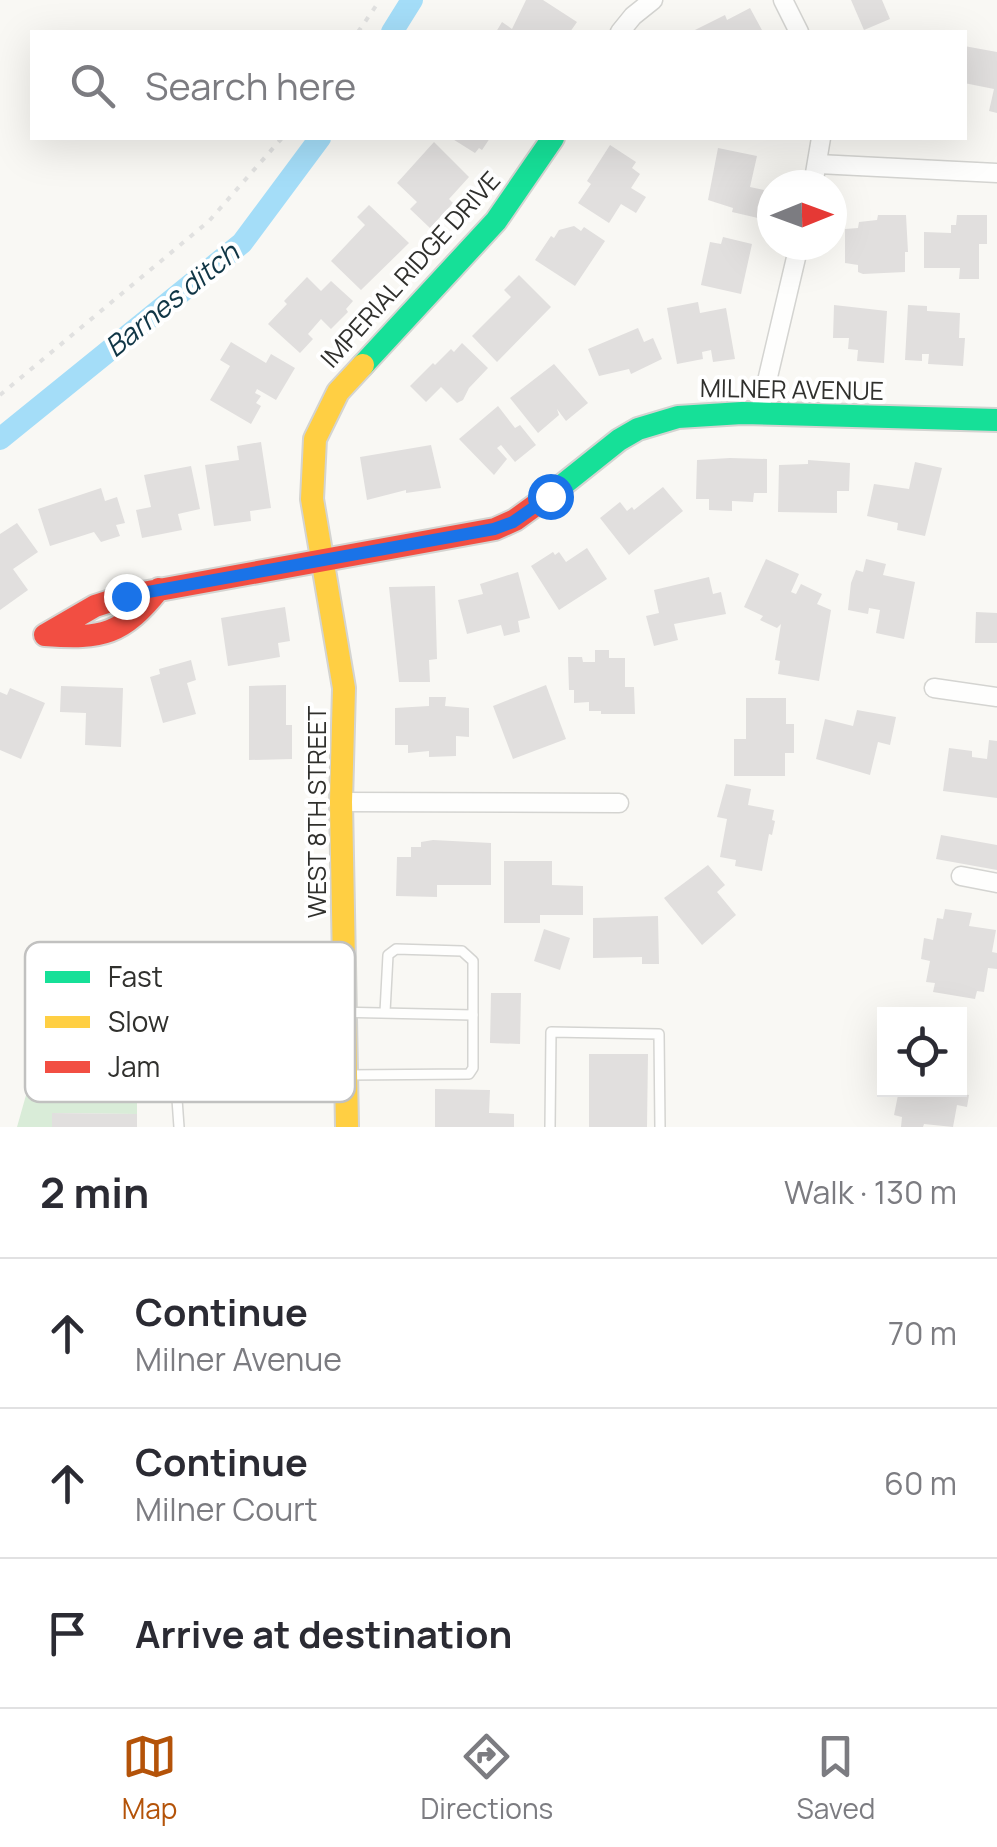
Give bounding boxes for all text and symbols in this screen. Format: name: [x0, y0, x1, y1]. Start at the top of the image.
search box: [30, 30, 967, 140]
icon: search: [65, 58, 120, 113]
text: Search here: [145, 59, 356, 111]
street label: IMPERIAL RIDGE DRIVE: [312, 163, 508, 375]
north arrow: [757, 170, 847, 260]
water label: Barnes ditch: [96, 232, 247, 365]
street label: MILNER AVENUE: [700, 370, 884, 408]
route start: [528, 474, 574, 520]
route end: [104, 574, 150, 620]
street label: WEST 8TH STREET: [299, 706, 334, 918]
legend: [25, 942, 355, 1102]
text: Fast: [108, 957, 163, 995]
text: Slow: [108, 1002, 169, 1040]
map controls: [877, 1007, 967, 1097]
button: locate: [877, 1007, 967, 1097]
text: Jam: [108, 1047, 160, 1085]
text: 2 min: [40, 1163, 149, 1221]
text: Walk · 130 m: [784, 1170, 957, 1214]
text: Continue: [135, 1285, 308, 1337]
icon: ahead: [40, 1306, 95, 1361]
text: 70 m: [888, 1311, 957, 1355]
text: Milner Avenue: [135, 1337, 342, 1381]
text: Continue: [135, 1435, 308, 1487]
icon: ahead: [40, 1456, 95, 1511]
text: 60 m: [884, 1461, 957, 1505]
text: Milner Court: [135, 1487, 318, 1531]
icon: arrive: [40, 1606, 95, 1661]
text: Arrive at destination: [135, 1607, 512, 1659]
tab: Map: [122, 1729, 177, 1827]
tab: Directions: [421, 1729, 553, 1827]
tab: Saved: [796, 1729, 875, 1827]

